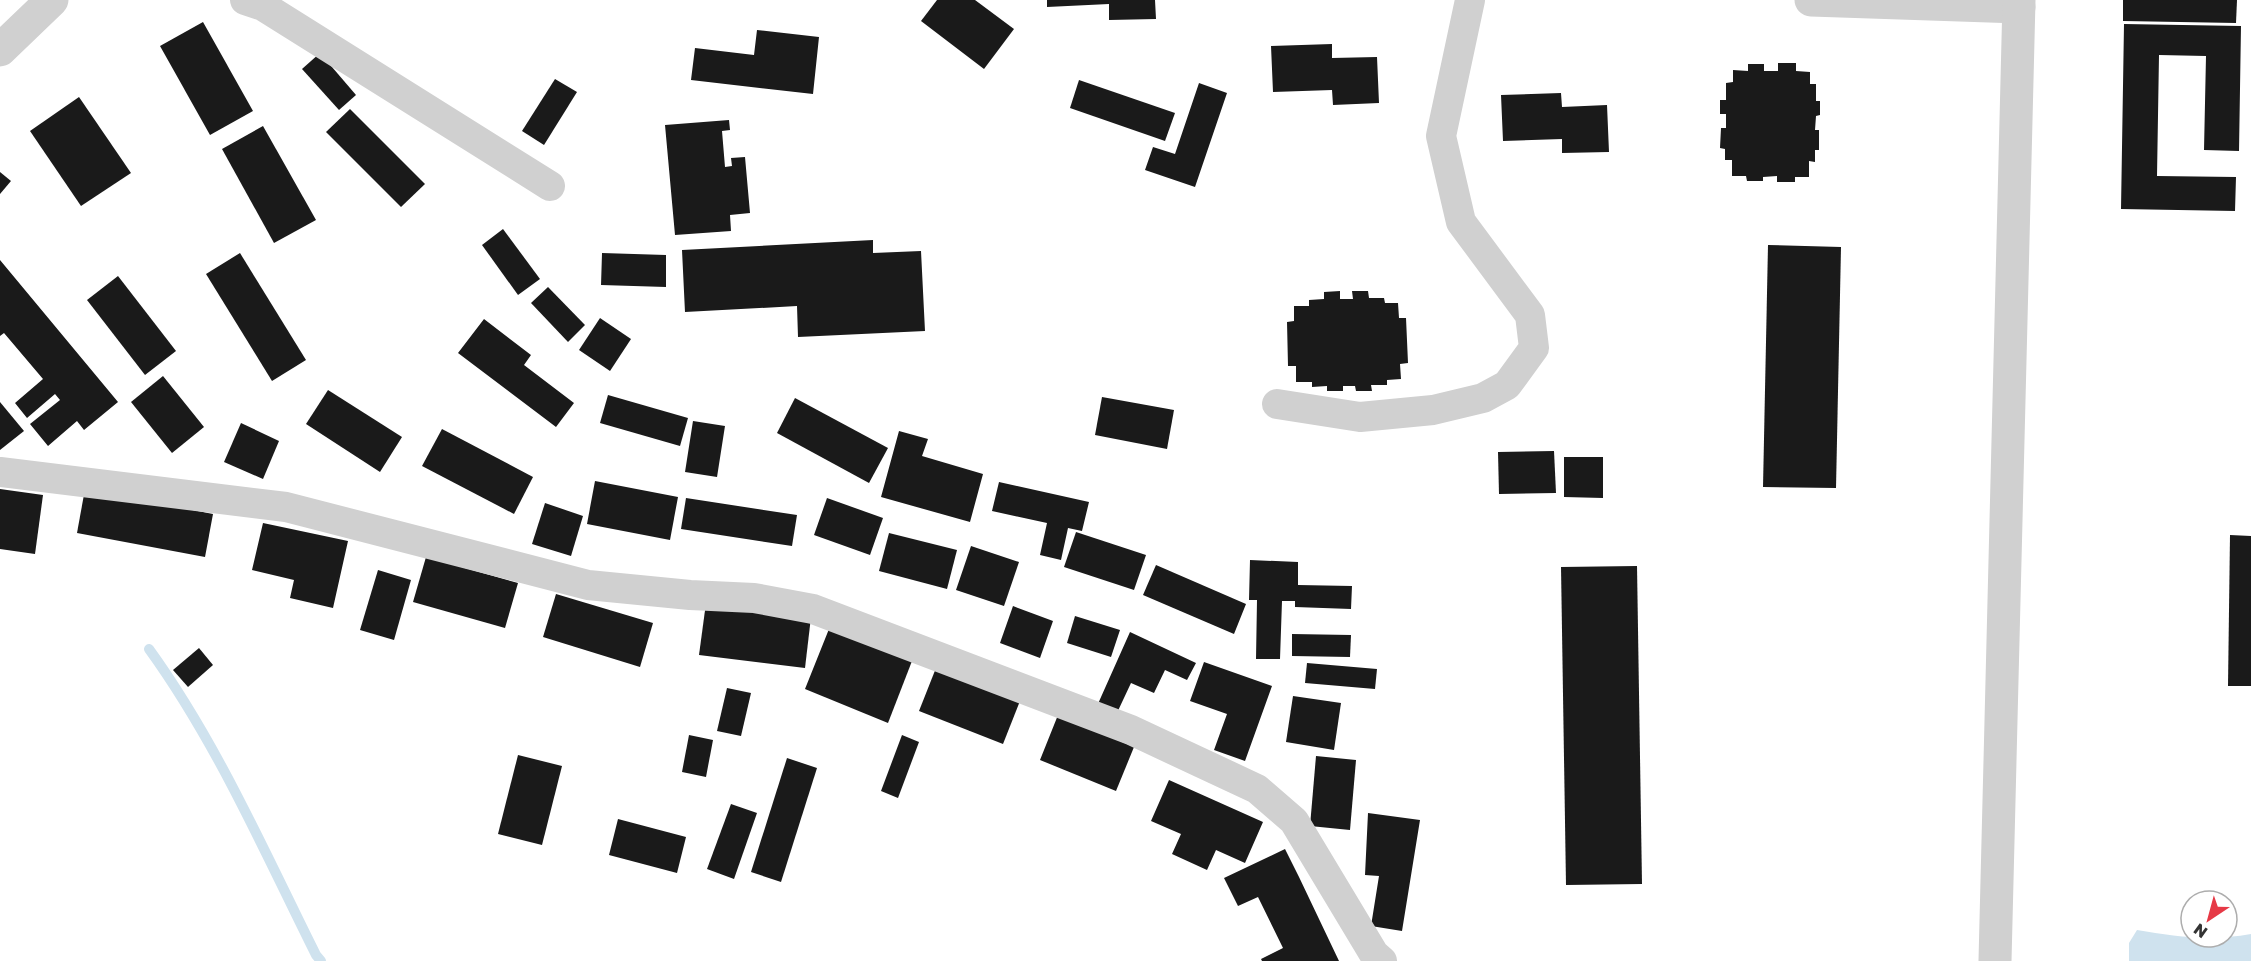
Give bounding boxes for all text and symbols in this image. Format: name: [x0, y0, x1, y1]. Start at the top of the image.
north arrow: [2179, 889, 2239, 949]
text: N: [2189, 919, 2211, 943]

